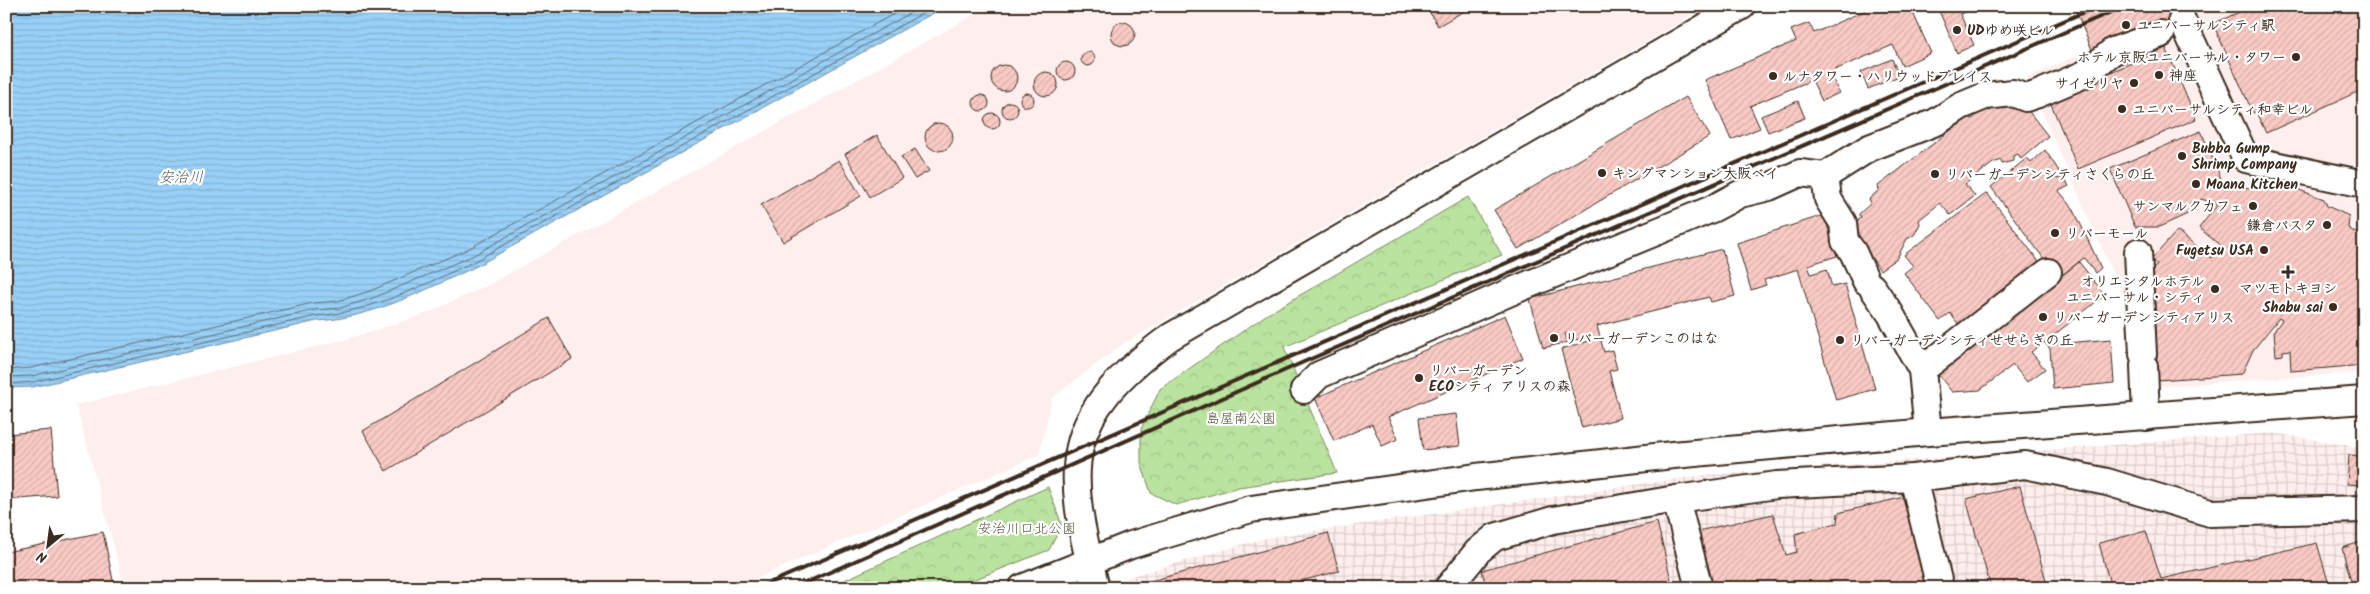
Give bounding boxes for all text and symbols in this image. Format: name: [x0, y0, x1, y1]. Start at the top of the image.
place label: ユニバーサルシティ駅: [2136, 15, 2275, 37]
marker: ユニバーサルシティ駅: [2120, 19, 2132, 31]
place label: UDゆめ咲ビル: [1967, 20, 2054, 42]
marker: UDゆめ咲ビル: [1951, 24, 1963, 36]
place label: ホテル京阪ユニバーサル・タワー: [2077, 47, 2286, 69]
marker: ホテル京阪ユニバーサル・タワー: [2290, 51, 2302, 63]
place label: 神座: [2169, 65, 2197, 87]
place label: ルナタワー・ハリウッドプレイス: [1783, 66, 1992, 88]
marker: 神座: [2153, 69, 2165, 81]
marker: ルナタワー・ハリウッドプレイス: [1767, 70, 1779, 82]
place label: サイゼリヤ: [2055, 73, 2124, 95]
marker: サイゼリヤ: [2128, 77, 2140, 89]
place label: ユニバーサルシティ和幸ビル: [2132, 99, 2313, 121]
marker: ユニバーサルシティ和幸ビル: [2116, 103, 2128, 115]
place label: Bubba Gump Shrimp Company: [2192, 138, 2298, 176]
marker: Bubba Gump Shrimp Company: [2176, 150, 2188, 162]
place label: キングマンション大阪ベイ: [1612, 163, 1779, 185]
place label: リバーガーデンシティさくらの丘: [1945, 164, 2154, 186]
water label: 安治川: [158, 166, 204, 190]
marker: キングマンション大阪ベイ: [1596, 167, 1608, 179]
marker: リバーガーデンシティさくらの丘: [1929, 168, 1941, 180]
place label: Moana Kitchen: [2206, 174, 2298, 196]
marker: Moana Kitchen: [2190, 178, 2202, 190]
place label: サンマルクカフェ: [2132, 196, 2243, 218]
marker: サンマルクカフェ: [2247, 200, 2259, 212]
place label: 鎌倉パスタ: [2247, 215, 2317, 237]
marker: 鎌倉パスタ: [2321, 219, 2333, 231]
place label: リバーモール: [2065, 223, 2148, 245]
marker: リバーモール: [2049, 227, 2061, 239]
place label: Fugetsu USA: [2176, 240, 2254, 262]
marker: Fugetsu USA: [2258, 244, 2270, 256]
marker: マツモトキヨシ: [2282, 266, 2294, 278]
place label: オリエンタルホテル ユニバーサル・シティ: [2066, 271, 2205, 309]
place label: マツモトキヨシ: [2239, 278, 2337, 300]
marker: オリエンタルホテル ユニバーサル・シティ: [2209, 283, 2221, 295]
place label: Shabu sai: [2263, 297, 2323, 319]
marker: Shabu sai: [2327, 301, 2339, 313]
place label: リバーガーデンシティアリス: [2053, 307, 2234, 329]
marker: リバーガーデンシティアリス: [2037, 311, 2049, 323]
place label: リバーガーデンこのはな: [1564, 328, 1718, 350]
place label: リバーガーデンシティせせらぎの丘: [1850, 330, 2073, 352]
marker: リバーガーデンこのはな: [1548, 332, 1560, 344]
marker: リバーガーデンシティせせらぎの丘: [1834, 334, 1846, 346]
place label: リバーガーデン ECOシティ アリスの森: [1429, 360, 1571, 398]
marker: リバーガーデン ECOシティ アリスの森: [1413, 372, 1425, 384]
park label: 島屋南公園: [1206, 408, 1276, 430]
park label: 安治川口北公園: [978, 518, 1076, 540]
north arrow: [22, 522, 72, 572]
text: N: [33, 545, 51, 568]

